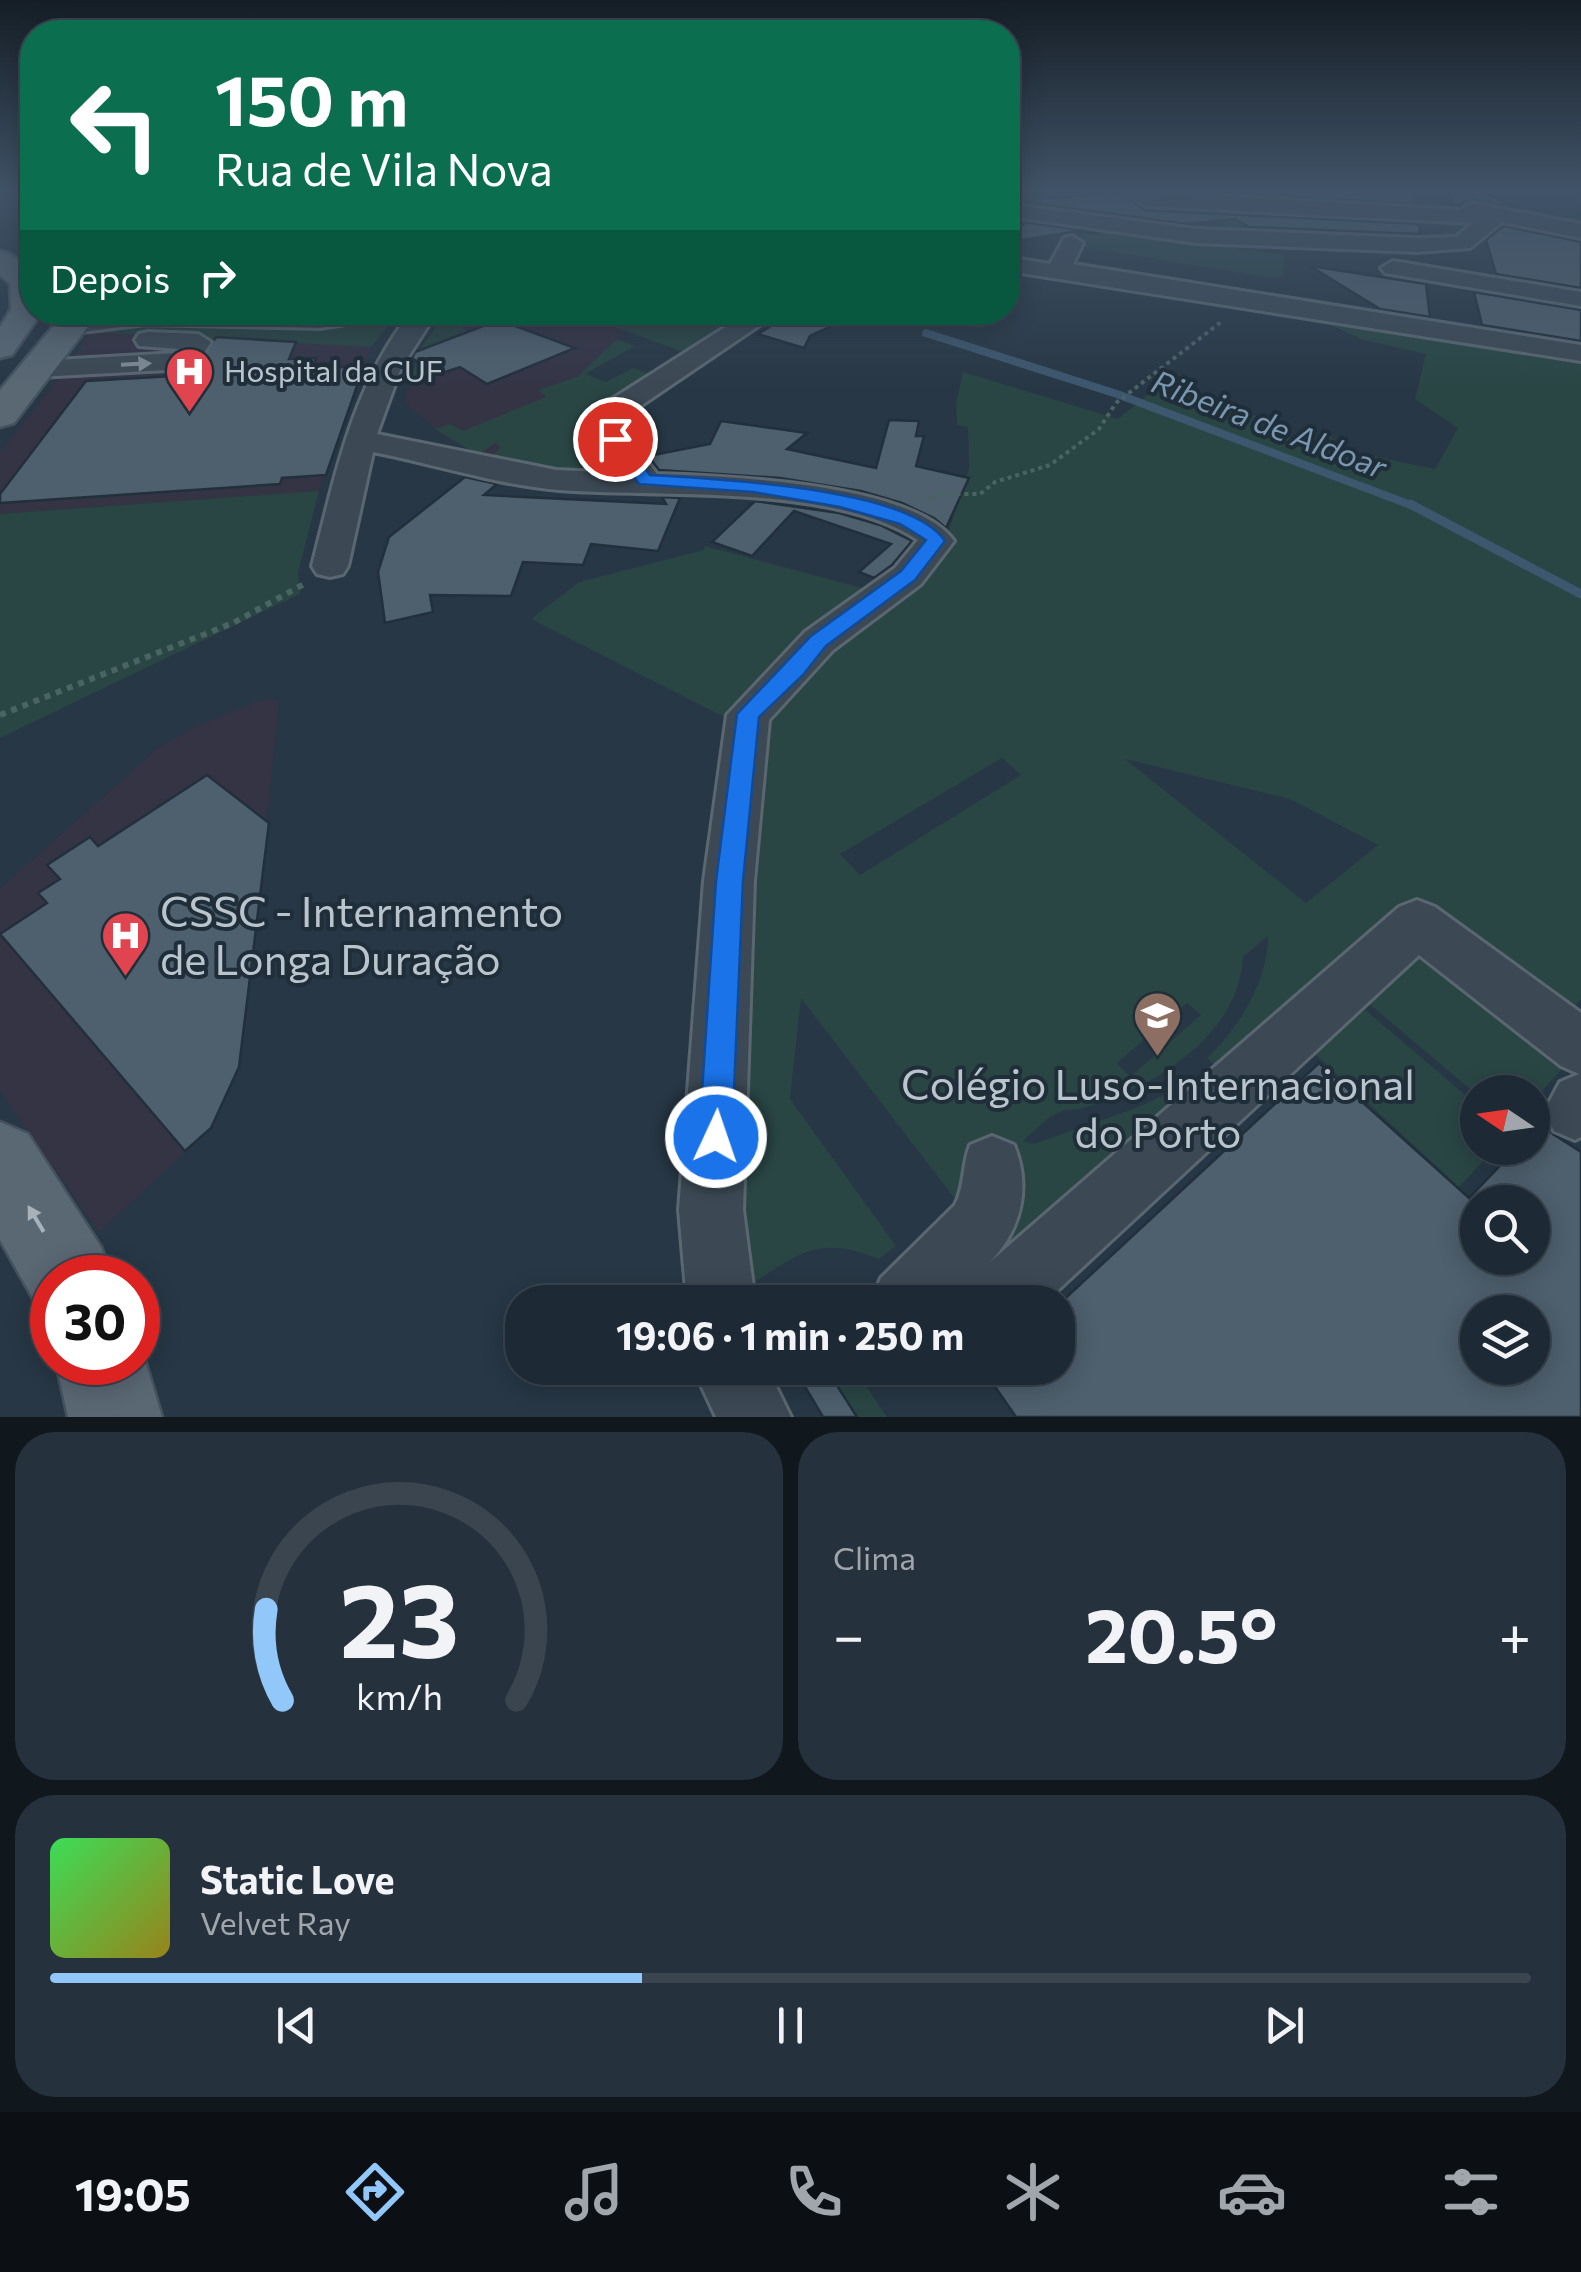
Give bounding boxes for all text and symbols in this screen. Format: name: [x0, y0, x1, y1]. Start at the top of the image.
text: 150 m: [215, 55, 408, 140]
icon: left: [50, 60, 180, 190]
text: Rua de Vila Nova: [215, 140, 553, 195]
icon: right: [190, 250, 245, 305]
text: Depois: [50, 254, 170, 301]
hospital icon: Hospital da CUF: [163, 346, 215, 414]
place label: Hospital da CUF: [224, 351, 443, 388]
one-way arrow: [120, 356, 152, 372]
water label: Ribeira de Aldoar: [1147, 360, 1394, 487]
pin: [573, 397, 658, 482]
icon: arrive: [588, 412, 643, 467]
place label: CSSC - Internamento de Longa Duração: [160, 884, 563, 984]
hospital icon: CSSC - Internamento de Longa Duração: [99, 910, 151, 978]
school or university icon: Colégio Luso-Internacional do Porto: [1132, 990, 1184, 1058]
place label: Colégio Luso-Internacional do Porto: [901, 1057, 1415, 1157]
north arrow: [1460, 1075, 1550, 1165]
map controls: [1460, 1075, 1550, 1385]
position arrow: [664, 1085, 768, 1189]
button: search: [1460, 1185, 1550, 1275]
one-way arrow: [28, 1205, 45, 1233]
speed limit sign: 30: [30, 1255, 160, 1385]
button: layers: [1460, 1295, 1550, 1385]
text: 19:06 · 1 min · 250 m: [616, 1311, 964, 1358]
text: Clima: [833, 1537, 916, 1577]
text: 23: [339, 1552, 459, 1679]
text: 20.5°: [1085, 1587, 1278, 1678]
text: −: [833, 1600, 864, 1667]
text: +: [1499, 1600, 1531, 1667]
text: km/h: [356, 1674, 442, 1717]
text: Static Love: [200, 1855, 395, 1902]
text: Velvet Ray: [200, 1902, 351, 1942]
icon: previous: [269, 1998, 324, 2053]
icon: pause: [763, 1998, 818, 2053]
icon: next: [1257, 1998, 1312, 2053]
icon: directions: [340, 2157, 410, 2227]
icon: music: [559, 2157, 629, 2227]
icon: phone: [779, 2157, 849, 2227]
icon: climate: [998, 2157, 1068, 2227]
icon: car: [1217, 2157, 1287, 2227]
icon: filters: [1436, 2157, 1506, 2227]
text: 19:05: [75, 2165, 191, 2220]

